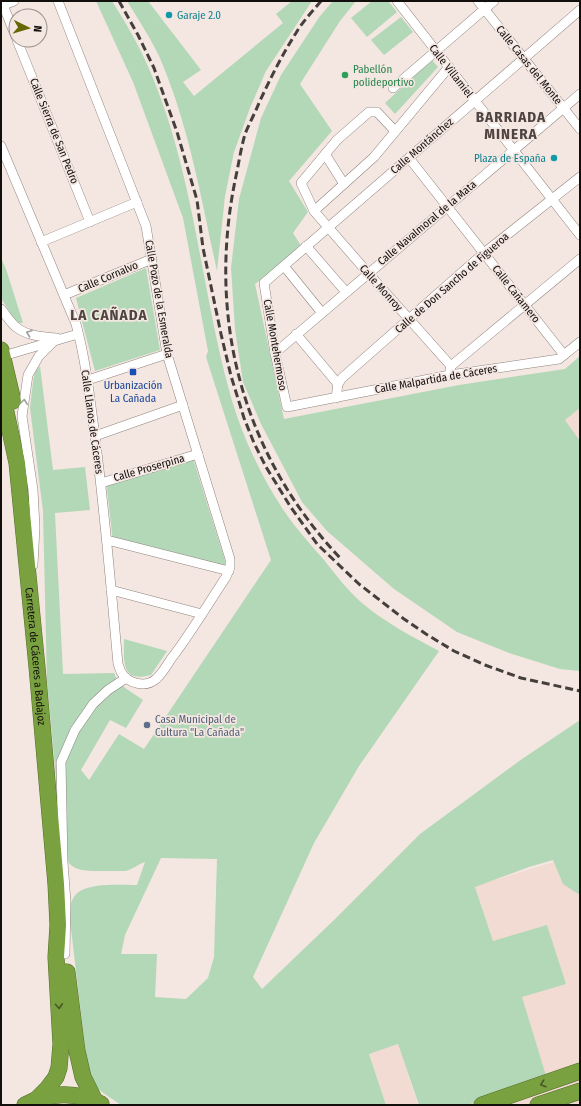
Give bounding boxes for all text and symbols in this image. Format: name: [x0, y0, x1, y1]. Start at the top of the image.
north arrow: [8, 8, 48, 48]
place label: Garaje 2.0: [177, 9, 221, 22]
marker: Garaje 2.0: [164, 10, 174, 20]
street label: Calle Casas del Monte: [493, 23, 565, 107]
text: N: [31, 25, 44, 33]
street label: Calle Villamiel: [426, 42, 476, 100]
place label: Pabellón polideportivo: [353, 63, 414, 89]
marker: Pabellón polideportivo: [340, 70, 350, 80]
street label: Calle Sierra de San Pedro: [27, 76, 81, 186]
district label: BARRIADA MINERA: [476, 108, 546, 143]
street label: Calle Montánchez: [388, 115, 457, 177]
place label: Plaza de España: [474, 152, 546, 165]
marker: Plaza de España: [549, 153, 559, 163]
street label: Calle Navalmoral de la Mata: [375, 178, 479, 268]
street label: Calle de Don Sancho de Figueroa: [392, 230, 512, 336]
street label: Calle Pozo de la Esmeralda: [142, 239, 176, 359]
street label: Calle Cornalvo: [76, 258, 140, 295]
street label: Calle Monroy: [357, 262, 405, 314]
street label: Calle Cañamero: [489, 262, 543, 326]
street label: Calle Montehermoso: [261, 298, 289, 392]
district label: LA CAÑADA: [70, 306, 148, 324]
one-way arrow: [26, 329, 33, 338]
street label: Calle Malpartida de Cáceres: [374, 362, 499, 396]
marker: Urbanización La Cañada: [128, 367, 138, 377]
street label: Calle Llanos de Cáceres: [78, 369, 106, 475]
place label: Urbanización La Cañada: [104, 379, 162, 405]
one-way arrow: [19, 399, 28, 405]
street label: Calle Proserpina: [112, 452, 186, 484]
street label: Carretera de Cáceres a Badajoz: [23, 587, 49, 727]
place label: Casa Municipal de Cultura "La Cañada": [155, 713, 244, 739]
marker: Casa Municipal de Cultura "La Cañada": [142, 720, 152, 730]
one-way arrow: [55, 1003, 63, 1009]
one-way arrow: [540, 1079, 547, 1087]

